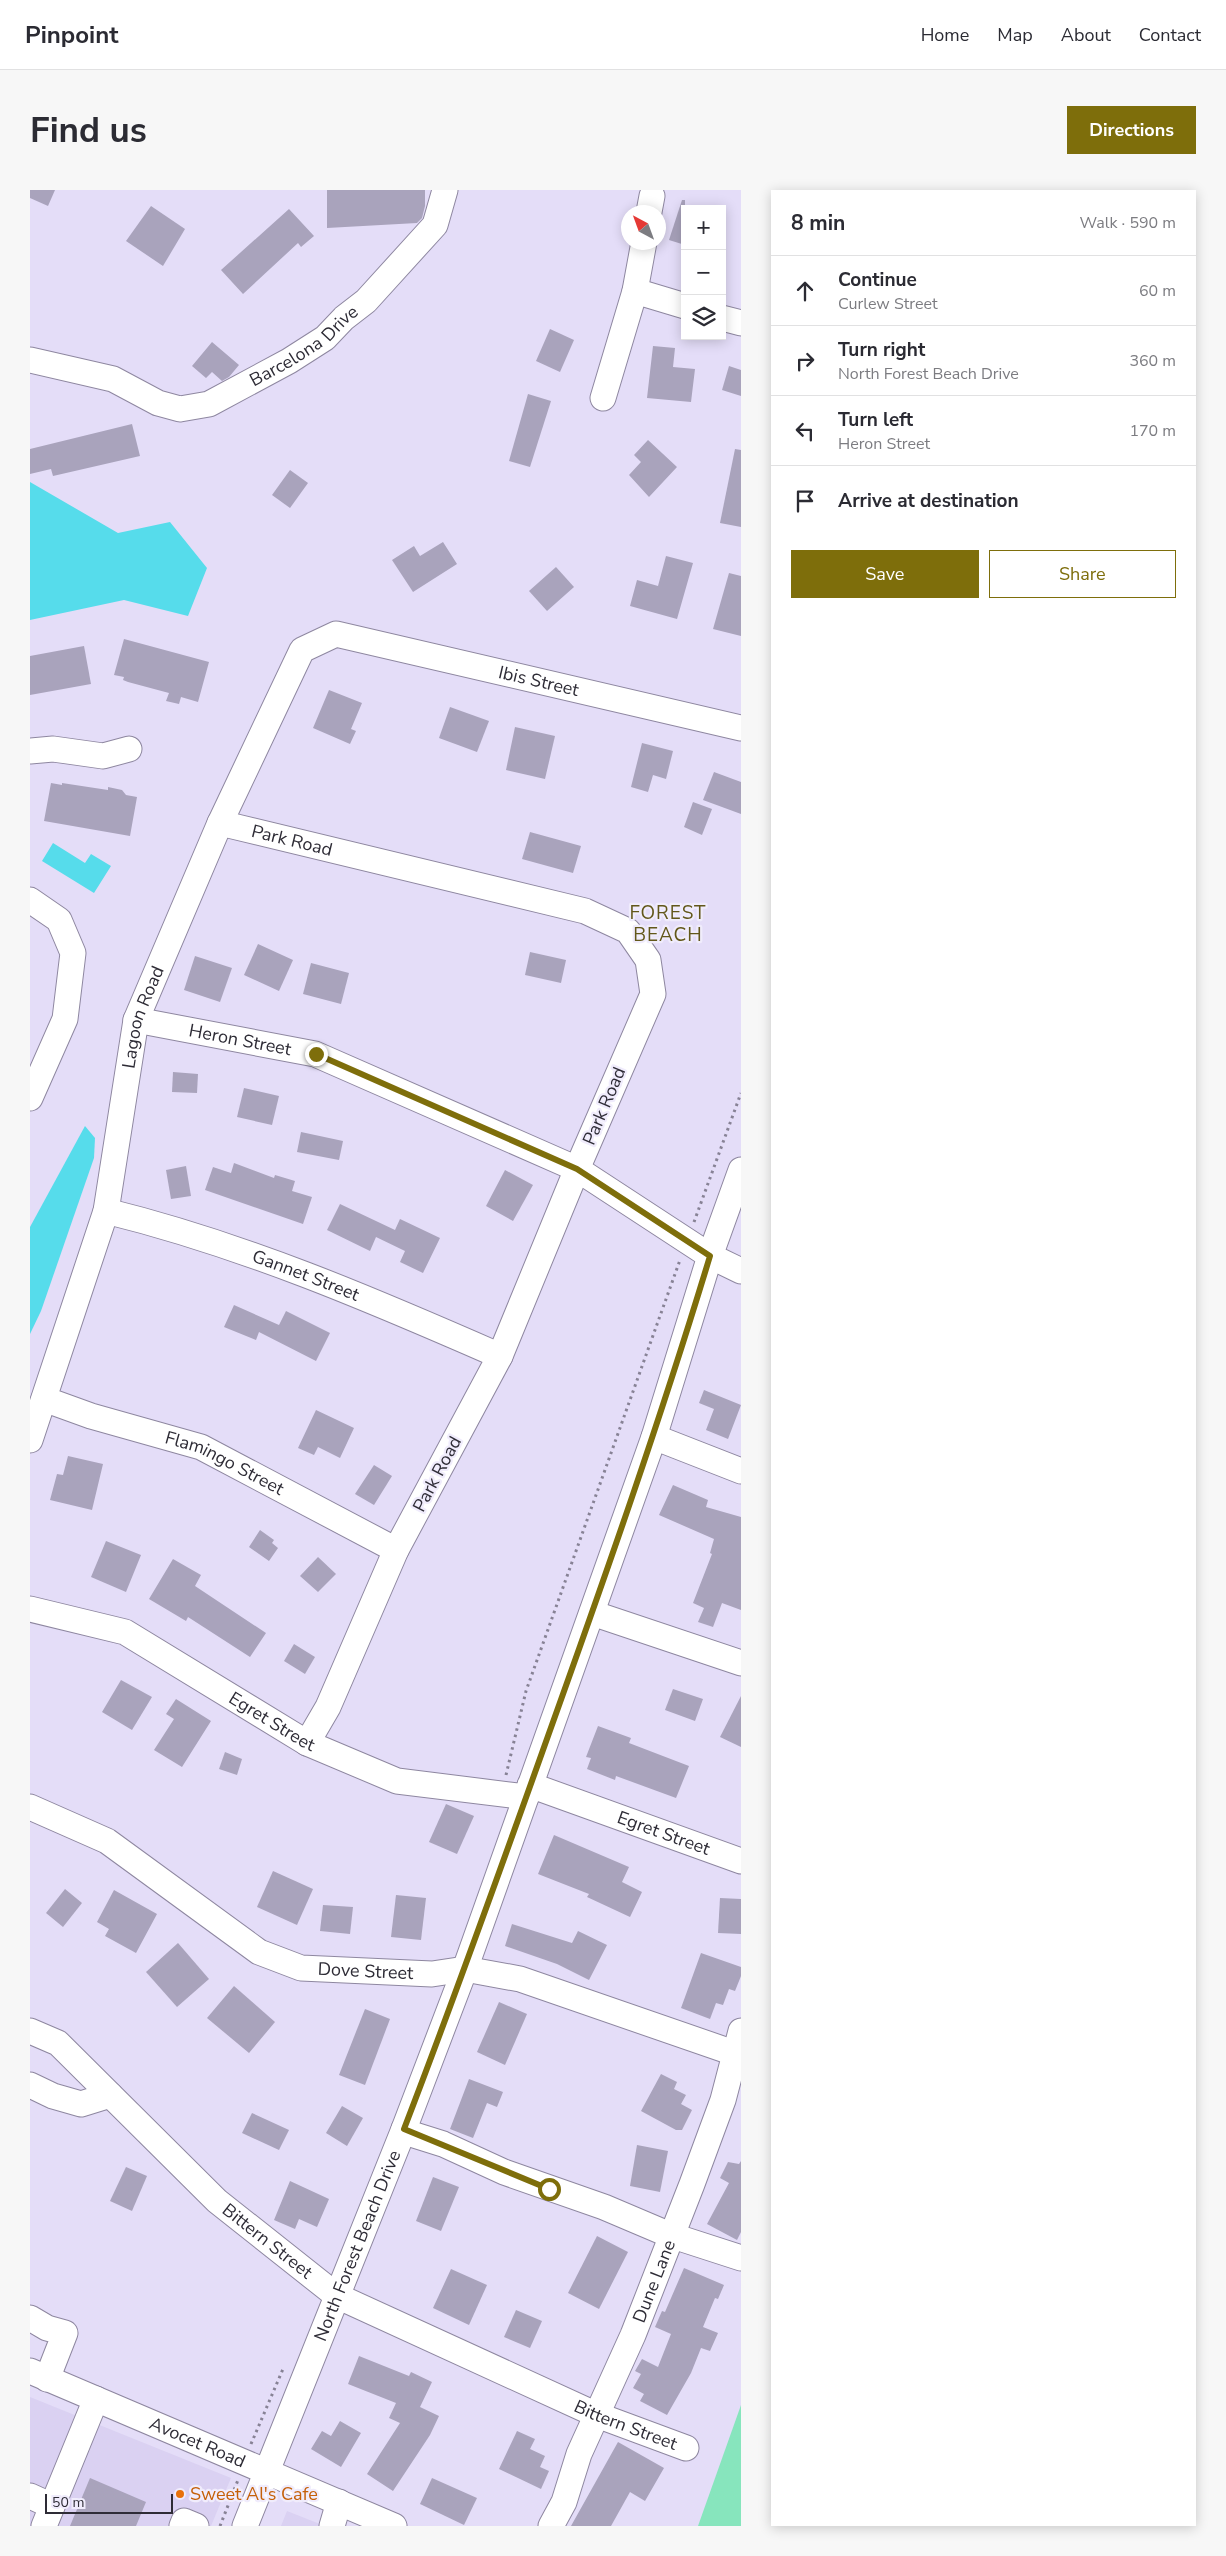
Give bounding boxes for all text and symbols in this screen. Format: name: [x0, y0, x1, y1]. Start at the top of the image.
text: Pinpoint: [25, 19, 118, 51]
text: Home: [921, 23, 969, 47]
text: Map: [997, 23, 1033, 47]
text: About: [1061, 23, 1111, 47]
text: Contact: [1139, 23, 1201, 47]
button: Directions: [1067, 106, 1196, 154]
text: Find us: [30, 107, 147, 154]
north arrow: [621, 205, 666, 250]
map controls: [681, 205, 726, 340]
button: +: [681, 205, 726, 250]
text: 8 min: [791, 209, 845, 237]
text: Walk · 590 m: [1080, 212, 1176, 234]
button: −: [681, 250, 726, 295]
text: Continue: [838, 267, 917, 293]
icon: ahead: [791, 277, 819, 305]
text: 60 m: [1139, 280, 1176, 302]
text: Curlew Street: [838, 293, 938, 315]
button: layers: [681, 295, 726, 340]
street label: Barcelona Drive: [245, 300, 363, 392]
text: Turn right: [838, 337, 925, 363]
icon: right: [791, 347, 819, 375]
text: 360 m: [1129, 350, 1176, 372]
text: North Forest Beach Drive: [838, 363, 1019, 385]
text: Turn left: [838, 407, 913, 433]
icon: left: [791, 417, 819, 445]
text: 170 m: [1129, 420, 1176, 442]
text: Heron Street: [838, 433, 930, 455]
icon: arrive: [791, 487, 819, 515]
text: Arrive at destination: [838, 488, 1019, 514]
button: Save: [791, 550, 979, 598]
button: Share: [989, 550, 1176, 598]
street label: Ibis Street: [496, 660, 582, 702]
street label: Park Road: [249, 819, 335, 862]
district label: FOREST BEACH: [629, 900, 707, 948]
street label: Lagoon Road: [117, 962, 170, 1070]
street label: Heron Street: [187, 1018, 294, 1061]
route end: [305, 1043, 328, 1066]
street label: Park Road: [577, 1063, 631, 1149]
street label: Gannet Street: [249, 1244, 364, 1307]
street label: Flamingo Street: [162, 1425, 289, 1501]
street label: Park Road: [407, 1432, 467, 1516]
street label: Egret Street: [224, 1686, 319, 1757]
street label: Egret Street: [614, 1805, 714, 1861]
street label: Dove Street: [317, 1957, 415, 1985]
street label: North Forest Beach Drive: [308, 2147, 406, 2345]
route start: [538, 2178, 561, 2201]
street label: Bittern Street: [217, 2198, 318, 2285]
street label: Dune Lane: [627, 2236, 681, 2326]
street label: Bittern Street: [570, 2394, 681, 2456]
street label: Avocet Road: [146, 2411, 249, 2473]
place label: Sweet Al's Cafe: [190, 2482, 318, 2506]
marker: Sweet Al's Cafe: [174, 2488, 186, 2500]
scale bar: [45, 2491, 172, 2514]
text: 50 m: [52, 2493, 84, 2512]

